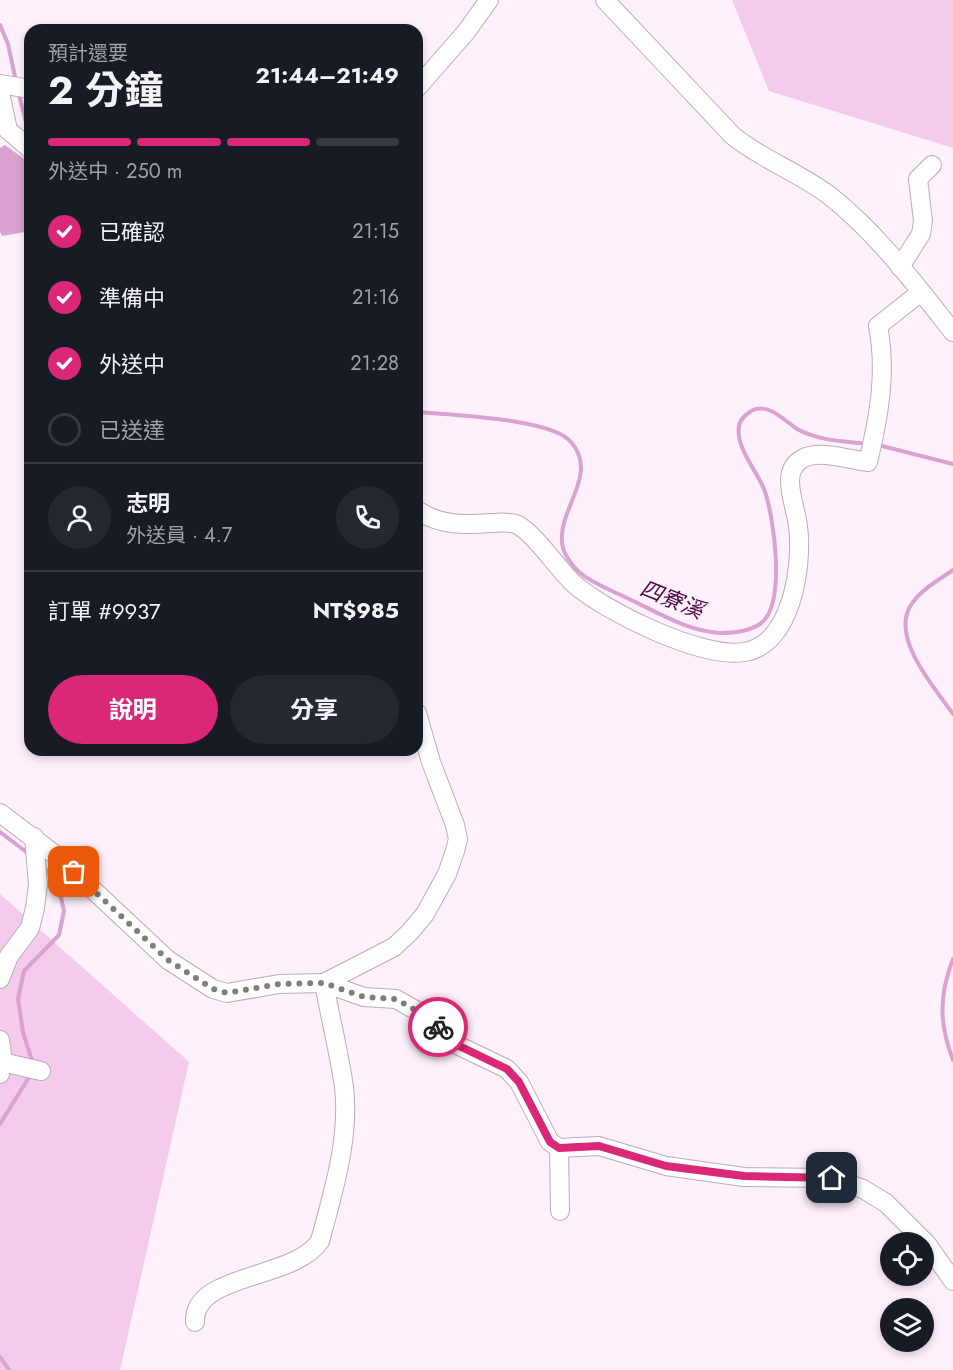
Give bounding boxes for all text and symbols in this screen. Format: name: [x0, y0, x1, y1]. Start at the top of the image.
text: 預計還要: [48, 39, 128, 68]
text: 21:44–21:49: [256, 59, 399, 91]
text: 2 分鐘: [48, 62, 163, 119]
text: 外送中 · 250 m: [48, 157, 182, 186]
icon: check: [48, 215, 81, 248]
text: 已確認: [99, 216, 165, 248]
text: 21:15: [352, 217, 399, 246]
icon: check: [48, 281, 81, 314]
text: 準備中: [99, 282, 165, 314]
text: 21:16: [352, 283, 399, 312]
icon: check: [48, 347, 81, 380]
text: 外送中: [99, 348, 165, 380]
text: 21:28: [350, 349, 399, 378]
text: 已送達: [99, 414, 165, 446]
button: person: [48, 486, 111, 549]
button: phone: [336, 486, 399, 549]
text: 志明: [126, 487, 170, 519]
text: 外送員 · 4.7: [126, 521, 232, 550]
water label: 四寮溪: [635, 572, 711, 627]
text: NT$985: [313, 594, 399, 626]
text: 訂單 #9937: [48, 595, 161, 627]
button: 說明: [48, 675, 218, 744]
button: 分享: [230, 675, 399, 744]
pin: [48, 846, 99, 897]
icon: bag: [57, 855, 90, 888]
courier: [408, 997, 468, 1057]
icon: bike: [422, 1011, 455, 1044]
pin: [806, 1152, 857, 1203]
icon: home: [815, 1161, 848, 1194]
map controls: [880, 1232, 934, 1352]
button: locate: [880, 1232, 934, 1286]
button: layers: [880, 1298, 934, 1352]

